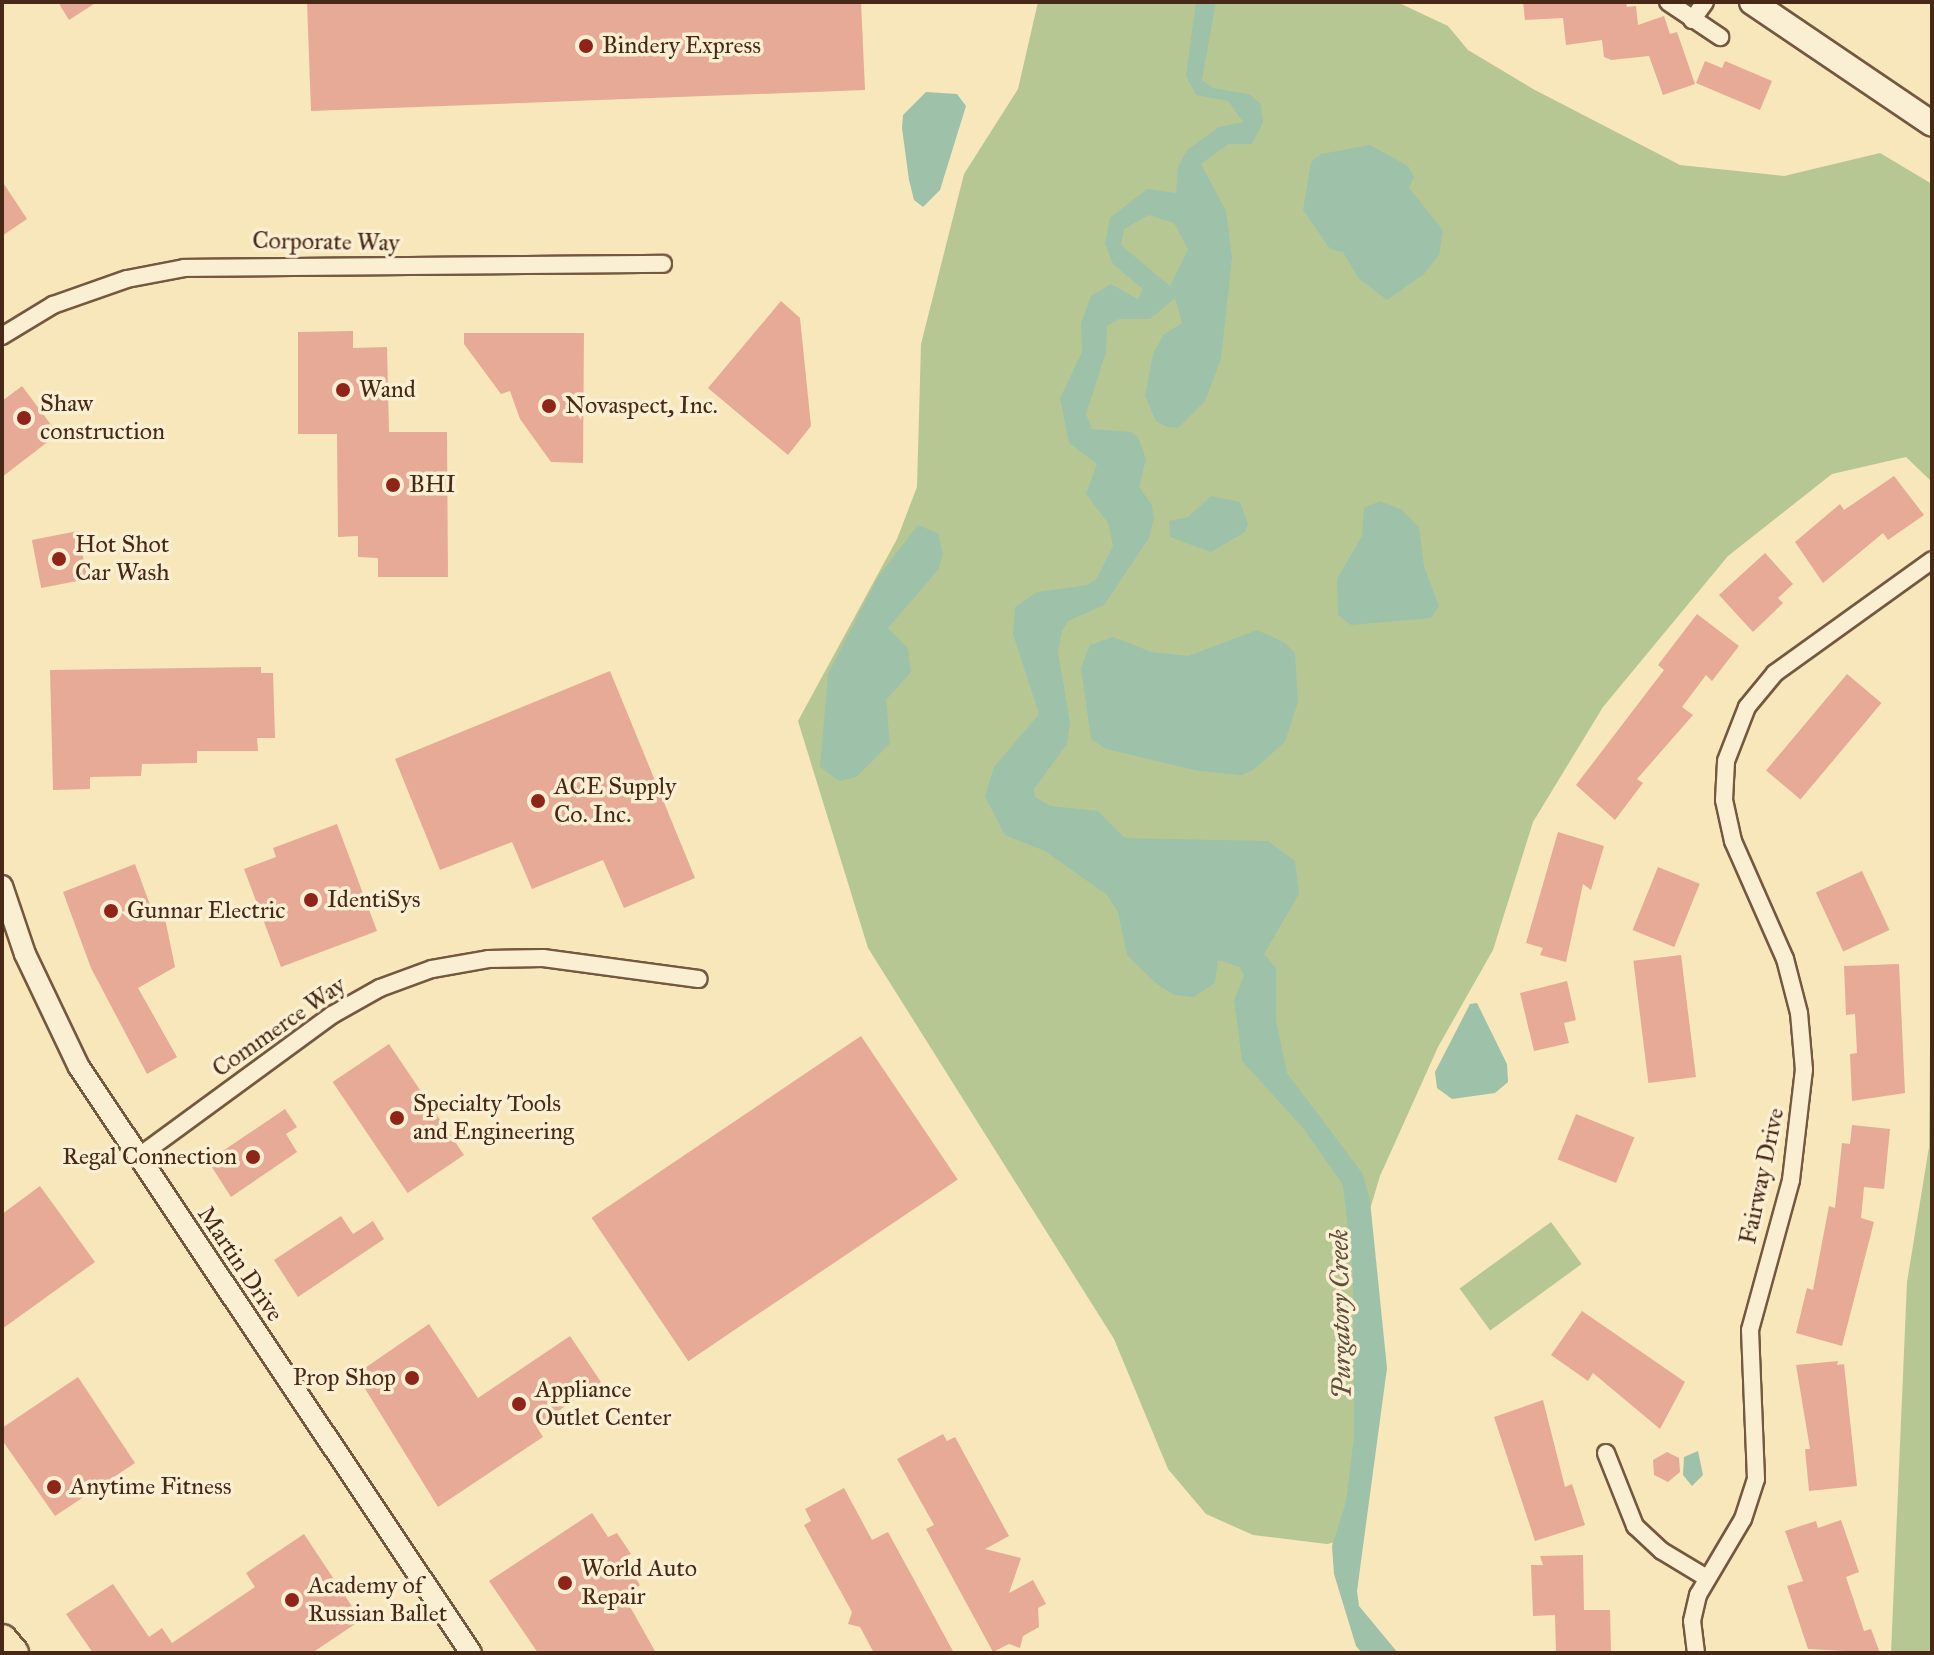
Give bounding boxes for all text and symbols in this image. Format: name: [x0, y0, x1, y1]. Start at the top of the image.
place label: Bindery Express: [602, 32, 761, 60]
marker: Bindery Express: [577, 37, 595, 55]
street label: Corporate Way: [252, 226, 400, 258]
place label: Wand: [359, 376, 416, 404]
marker: Wand: [334, 381, 352, 399]
place label: Shaw construction: [40, 390, 165, 446]
place label: Novaspect, Inc.: [565, 392, 718, 420]
marker: Novaspect, Inc.: [540, 397, 558, 415]
marker: Shaw construction: [15, 409, 33, 427]
place label: BHI: [409, 471, 456, 499]
marker: BHI: [384, 476, 402, 494]
place label: Hot Shot Car Wash: [75, 531, 170, 587]
marker: Hot Shot Car Wash: [50, 550, 68, 568]
place label: ACE Supply Co. Inc.: [554, 773, 676, 829]
marker: ACE Supply Co. Inc.: [529, 792, 547, 810]
place label: IdentiSys: [327, 886, 420, 914]
marker: IdentiSys: [302, 891, 320, 909]
place label: Gunnar Electric: [127, 897, 285, 925]
marker: Gunnar Electric: [102, 902, 120, 920]
street label: Commerce Way: [207, 971, 351, 1083]
place label: Specialty Tools and Engineering: [413, 1090, 574, 1146]
street label: Fairway Drive: [1734, 1105, 1790, 1247]
marker: Specialty Tools and Engineering: [388, 1109, 406, 1127]
place label: Regal Connection: [62, 1143, 237, 1171]
marker: Regal Connection: [244, 1148, 262, 1166]
street label: Martin Drive: [191, 1201, 289, 1327]
water label: Purgatory Creek: [1324, 1229, 1358, 1399]
place label: Prop Shop: [293, 1364, 396, 1392]
marker: Prop Shop: [403, 1369, 421, 1387]
place label: Appliance Outlet Center: [535, 1376, 671, 1432]
marker: Appliance Outlet Center: [510, 1395, 528, 1413]
place label: Anytime Fitness: [70, 1473, 231, 1501]
marker: Anytime Fitness: [45, 1478, 63, 1496]
place label: World Auto Repair: [581, 1555, 697, 1611]
place label: Academy of Russian Ballet: [308, 1572, 447, 1628]
marker: World Auto Repair: [556, 1574, 574, 1592]
marker: Academy of Russian Ballet: [283, 1591, 301, 1609]

